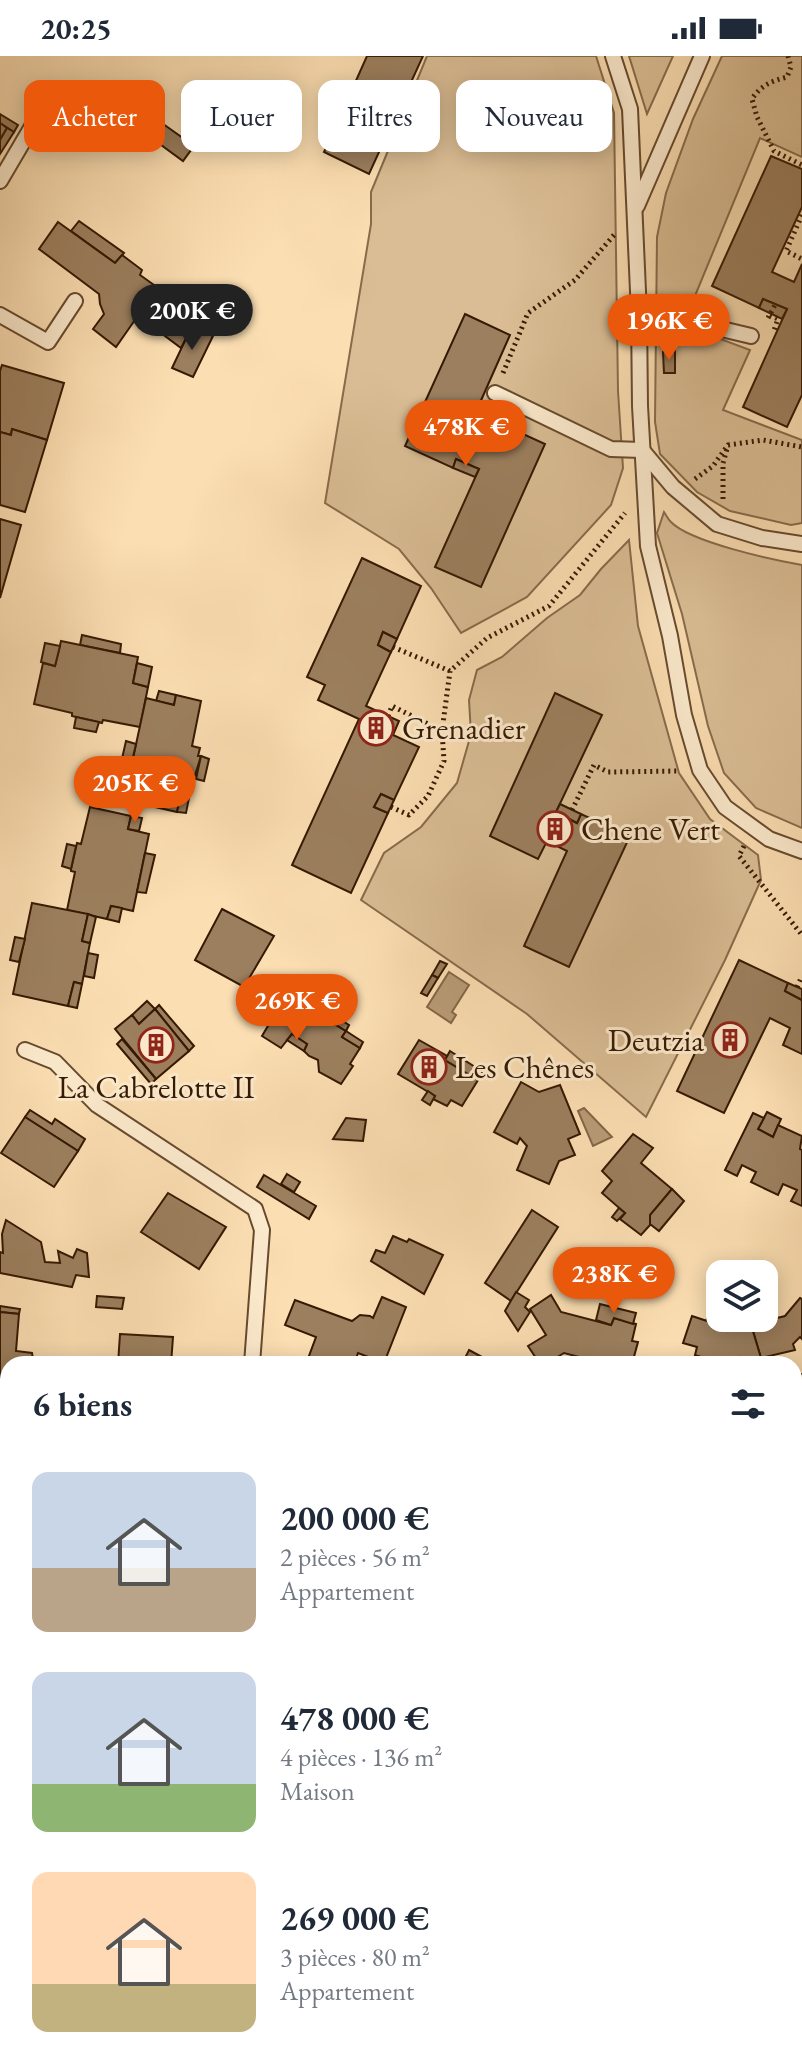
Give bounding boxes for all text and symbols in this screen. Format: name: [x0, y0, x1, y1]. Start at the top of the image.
text: 20:25: [40, 9, 112, 48]
chip: Acheter: [24, 80, 165, 152]
chip: Louer: [181, 80, 302, 152]
chip: Filtres: [318, 80, 440, 152]
chip: Nouveau: [456, 80, 612, 152]
pin: 200K €: [127, 284, 257, 352]
text: 200K €: [149, 293, 235, 327]
pin: 196K €: [604, 294, 734, 362]
text: 196K €: [626, 303, 712, 337]
pin: 478K €: [401, 400, 531, 468]
text: 478K €: [423, 409, 509, 443]
place label: Grenadier: [402, 707, 526, 749]
building icon: Grenadier: [357, 709, 395, 747]
pin: 205K €: [70, 756, 200, 824]
text: 205K €: [92, 765, 178, 799]
place label: Chene Vert: [581, 808, 720, 850]
building icon: Chene Vert: [536, 810, 574, 848]
pin: 269K €: [232, 974, 362, 1042]
text: 269K €: [254, 983, 340, 1017]
place label: Deutzia: [608, 1019, 704, 1061]
building icon: Deutzia: [711, 1021, 749, 1059]
building icon: La Cabrelotte II: [137, 1026, 175, 1064]
place label: Les Chênes: [455, 1046, 594, 1088]
building icon: Les Chênes: [410, 1048, 448, 1086]
place label: La Cabrelotte II: [57, 1066, 255, 1108]
pin: 238K €: [549, 1247, 679, 1315]
text: 238K €: [571, 1256, 657, 1290]
map controls: [706, 1260, 778, 1332]
button: layers: [706, 1260, 778, 1332]
text: 6 biens: [32, 1382, 132, 1426]
icon: filters: [726, 1382, 770, 1426]
text: 200 000 €: [280, 1496, 429, 1540]
icon: home: [96, 1504, 192, 1600]
text: 2 pièces · 56 m²: [280, 1540, 430, 1574]
text: Appartement: [280, 1574, 414, 1608]
text: 478 000 €: [280, 1696, 429, 1740]
icon: home: [96, 1704, 192, 1800]
text: 4 pièces · 136 m²: [280, 1740, 442, 1774]
text: Maison: [280, 1774, 355, 1808]
text: 269 000 €: [280, 1896, 429, 1940]
icon: home: [96, 1904, 192, 2000]
text: 3 pièces · 80 m²: [280, 1940, 430, 1974]
text: Appartement: [280, 1974, 414, 2008]

